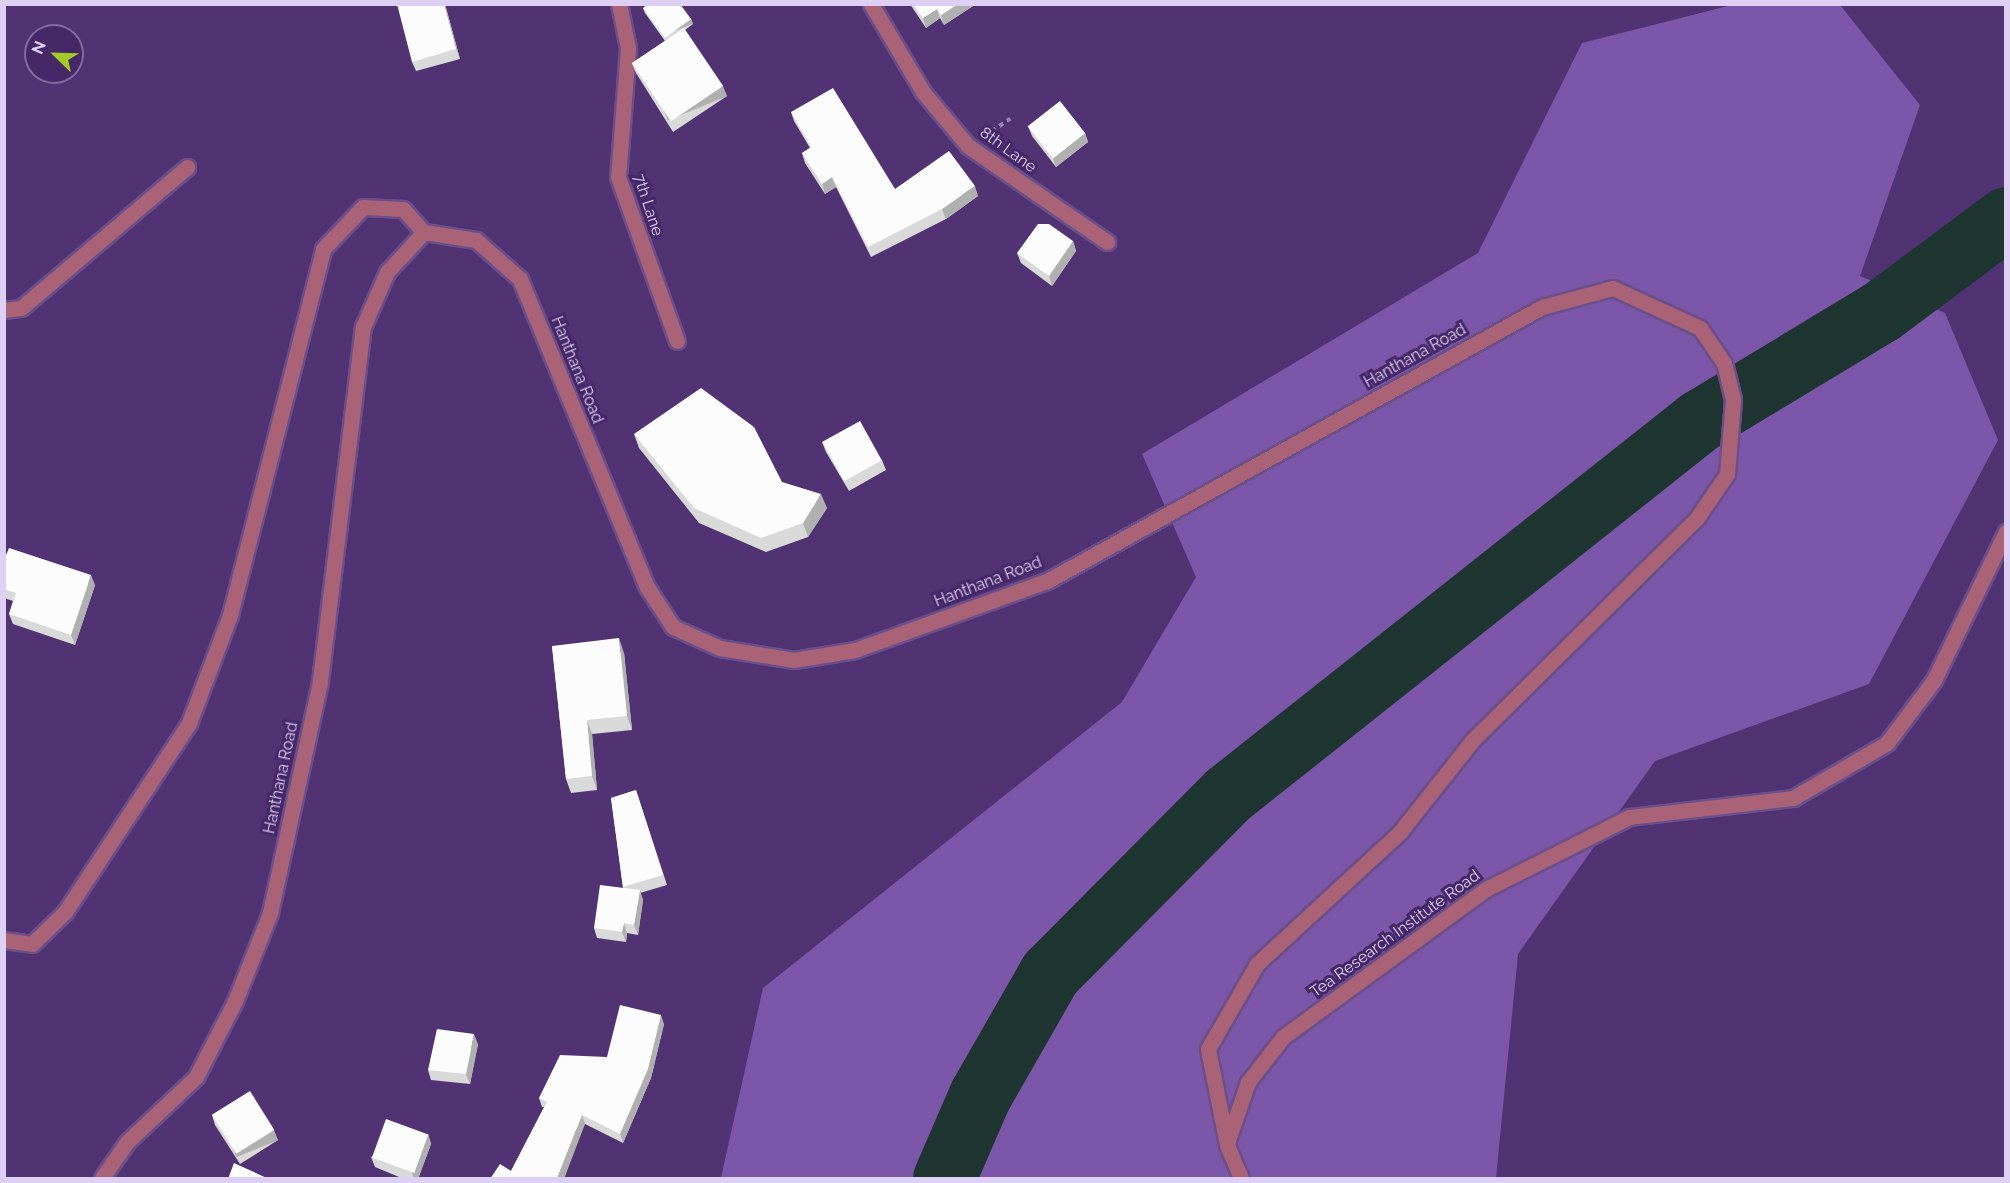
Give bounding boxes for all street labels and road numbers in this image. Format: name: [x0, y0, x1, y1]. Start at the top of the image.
street label: 8th Lane: [976, 123, 1040, 177]
street label: 7th Lane: [629, 172, 667, 238]
street label: Hanthana Road: [547, 314, 607, 426]
street label: Hanthana Road: [1361, 320, 1469, 392]
street label: Hanthana Road: [932, 553, 1044, 611]
street label: Hanthana Road: [260, 720, 302, 836]
street label: Tea Research Institute Road: [1306, 866, 1484, 1002]

